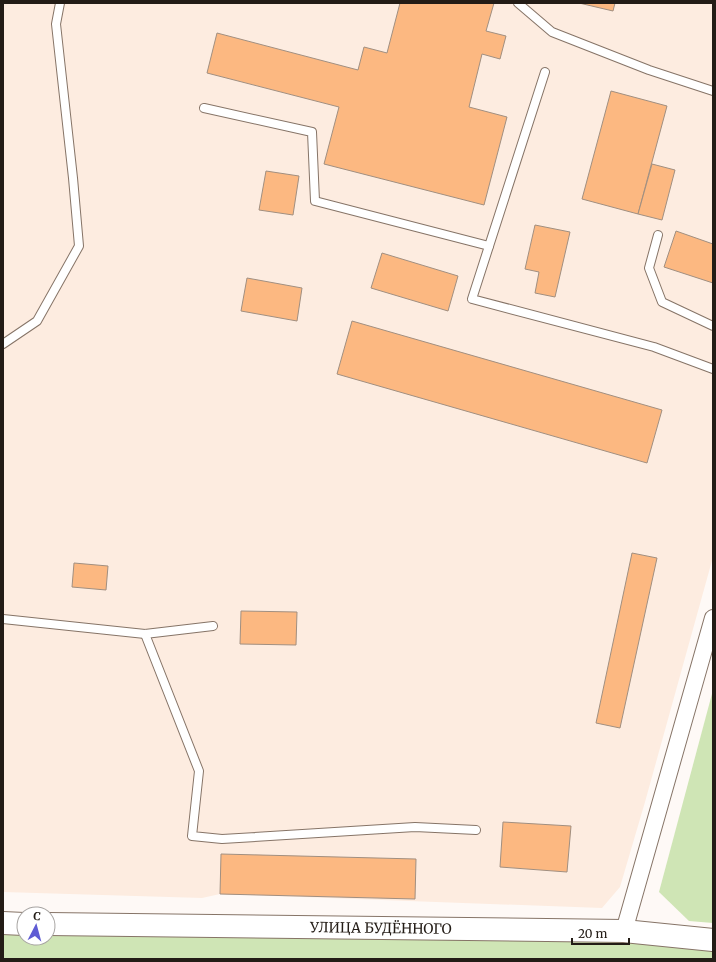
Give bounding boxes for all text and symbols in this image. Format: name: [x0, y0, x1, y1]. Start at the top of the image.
north arrow: [16, 906, 56, 946]
text: С: [33, 909, 41, 923]
street label: УЛИЦА БУДЁННОГО: [309, 918, 452, 938]
scale bar: [572, 920, 629, 946]
text: 20 m: [578, 926, 607, 941]

